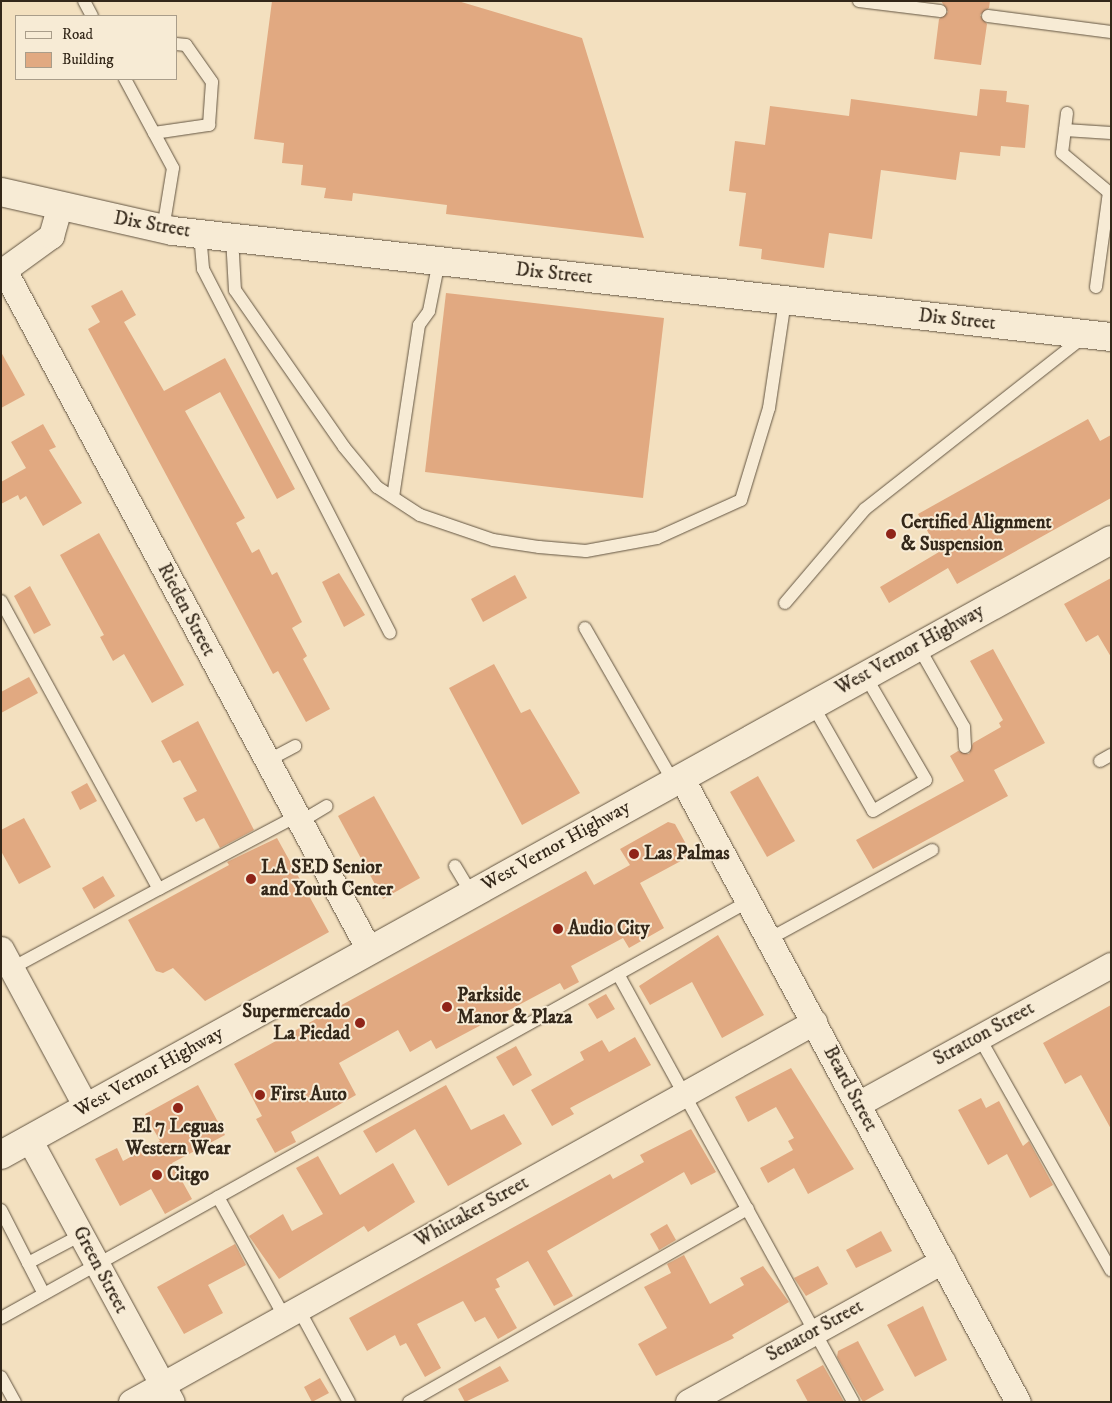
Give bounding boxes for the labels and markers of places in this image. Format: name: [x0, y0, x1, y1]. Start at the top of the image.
place label: Certified Alignment & Suspension: [901, 512, 1052, 556]
marker: Certified Alignment & Suspension: [885, 528, 897, 540]
place label: Las Palmas: [644, 843, 730, 865]
marker: Las Palmas: [628, 848, 640, 860]
place label: LA SED Senior and Youth Center: [261, 857, 393, 901]
marker: LA SED Senior and Youth Center: [245, 873, 257, 885]
place label: Audio City: [568, 918, 649, 940]
marker: Audio City: [552, 923, 564, 935]
place label: Parkside Manor & Plaza: [457, 985, 572, 1029]
place label: Supermercado La Piedad: [242, 1001, 350, 1045]
marker: Parkside Manor & Plaza: [441, 1001, 453, 1013]
marker: Supermercado La Piedad: [354, 1017, 366, 1029]
place label: First Auto: [270, 1084, 347, 1106]
marker: First Auto: [254, 1089, 266, 1101]
marker: El 7 Leguas Western Wear: [172, 1102, 184, 1114]
place label: El 7 Leguas Western Wear: [125, 1116, 231, 1160]
place label: Citgo: [167, 1164, 209, 1186]
marker: Citgo: [151, 1169, 163, 1181]

